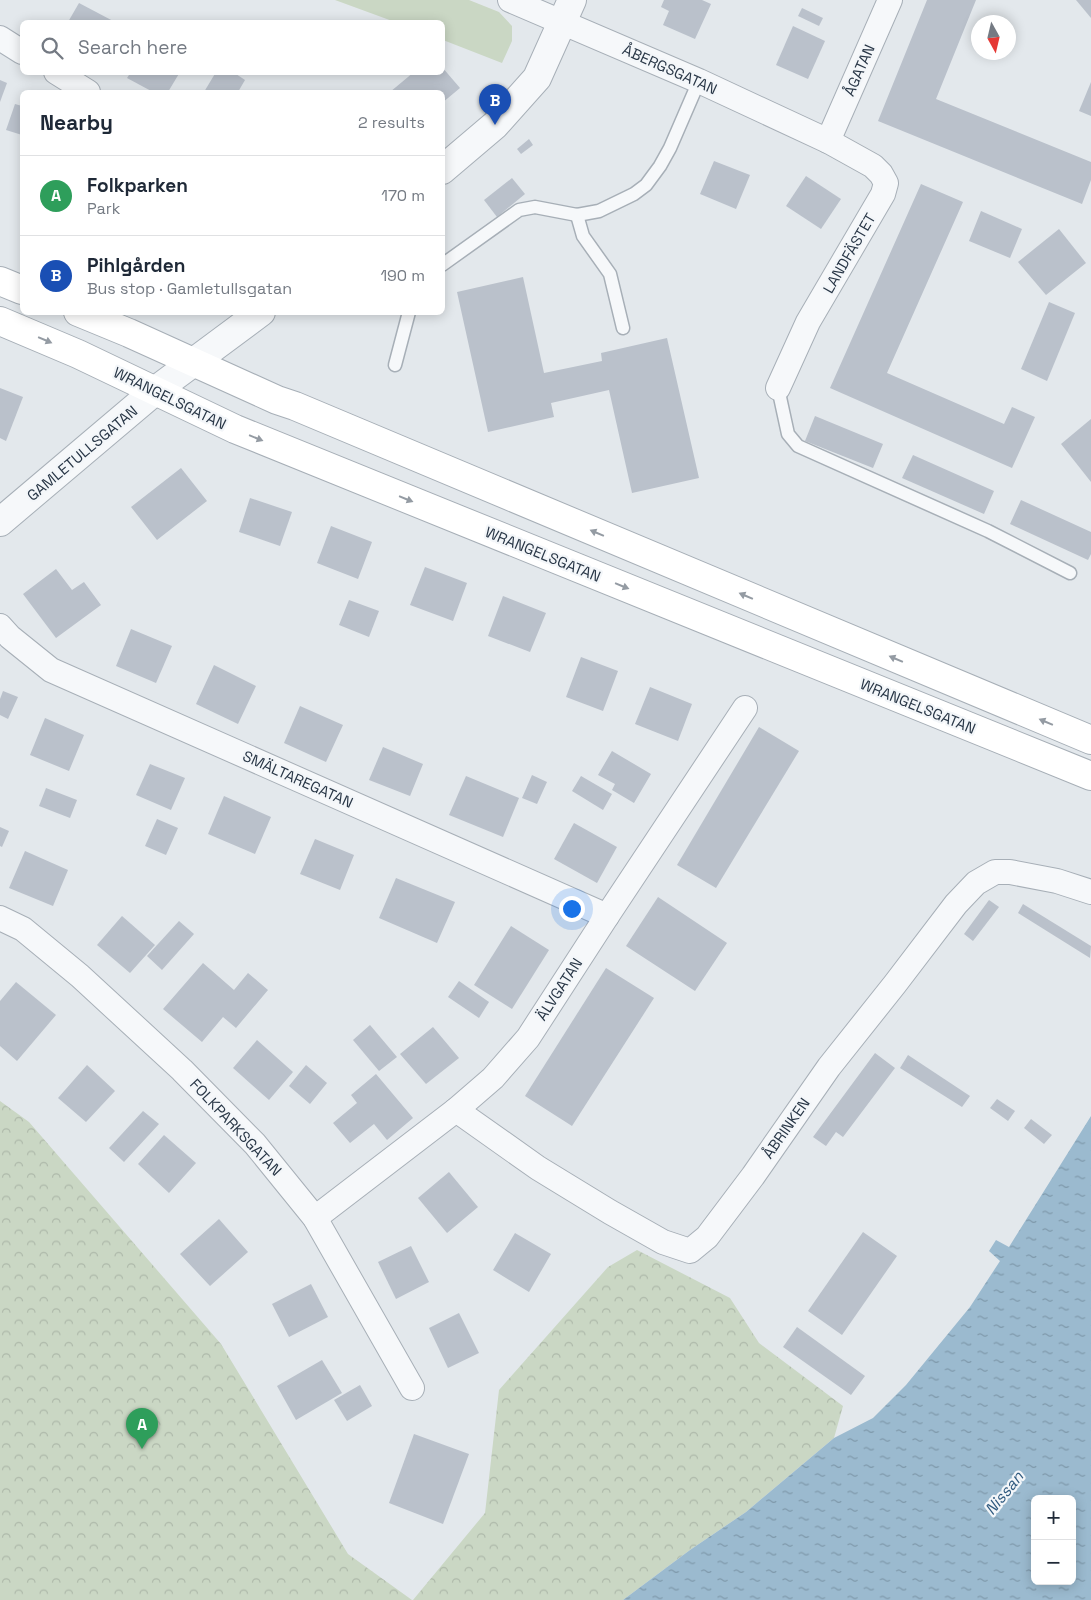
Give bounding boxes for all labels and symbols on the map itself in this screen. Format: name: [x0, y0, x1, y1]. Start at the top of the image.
north arrow: [971, 15, 1016, 60]
street label: ÅBERGSGATAN: [620, 40, 720, 98]
street label: ÅGATAN: [839, 41, 879, 99]
pin: B: [479, 84, 511, 125]
street label: LANDFÄSTET: [818, 209, 880, 296]
one-way arrow: [38, 336, 53, 344]
street label: WRANGELSGATAN: [111, 362, 229, 434]
street label: GAMLETULLSGATAN: [23, 401, 141, 505]
one-way arrow: [249, 434, 263, 442]
one-way arrow: [399, 495, 413, 503]
street label: WRANGELSGATAN: [482, 522, 604, 586]
one-way arrow: [589, 529, 604, 536]
one-way arrow: [615, 582, 630, 590]
one-way arrow: [739, 591, 753, 599]
one-way arrow: [889, 654, 903, 662]
street label: WRANGELSGATAN: [857, 674, 979, 738]
one-way arrow: [1039, 717, 1053, 725]
street label: SMÄLTAREGATAN: [240, 746, 356, 812]
your location: [559, 896, 585, 922]
street label: ÄLVGATAN: [532, 954, 586, 1024]
street label: FOLKPARKSGATAN: [186, 1074, 286, 1180]
street label: ÅBRINKEN: [758, 1094, 814, 1162]
pin: A: [126, 1408, 158, 1449]
water label: Nissan: [980, 1466, 1029, 1519]

